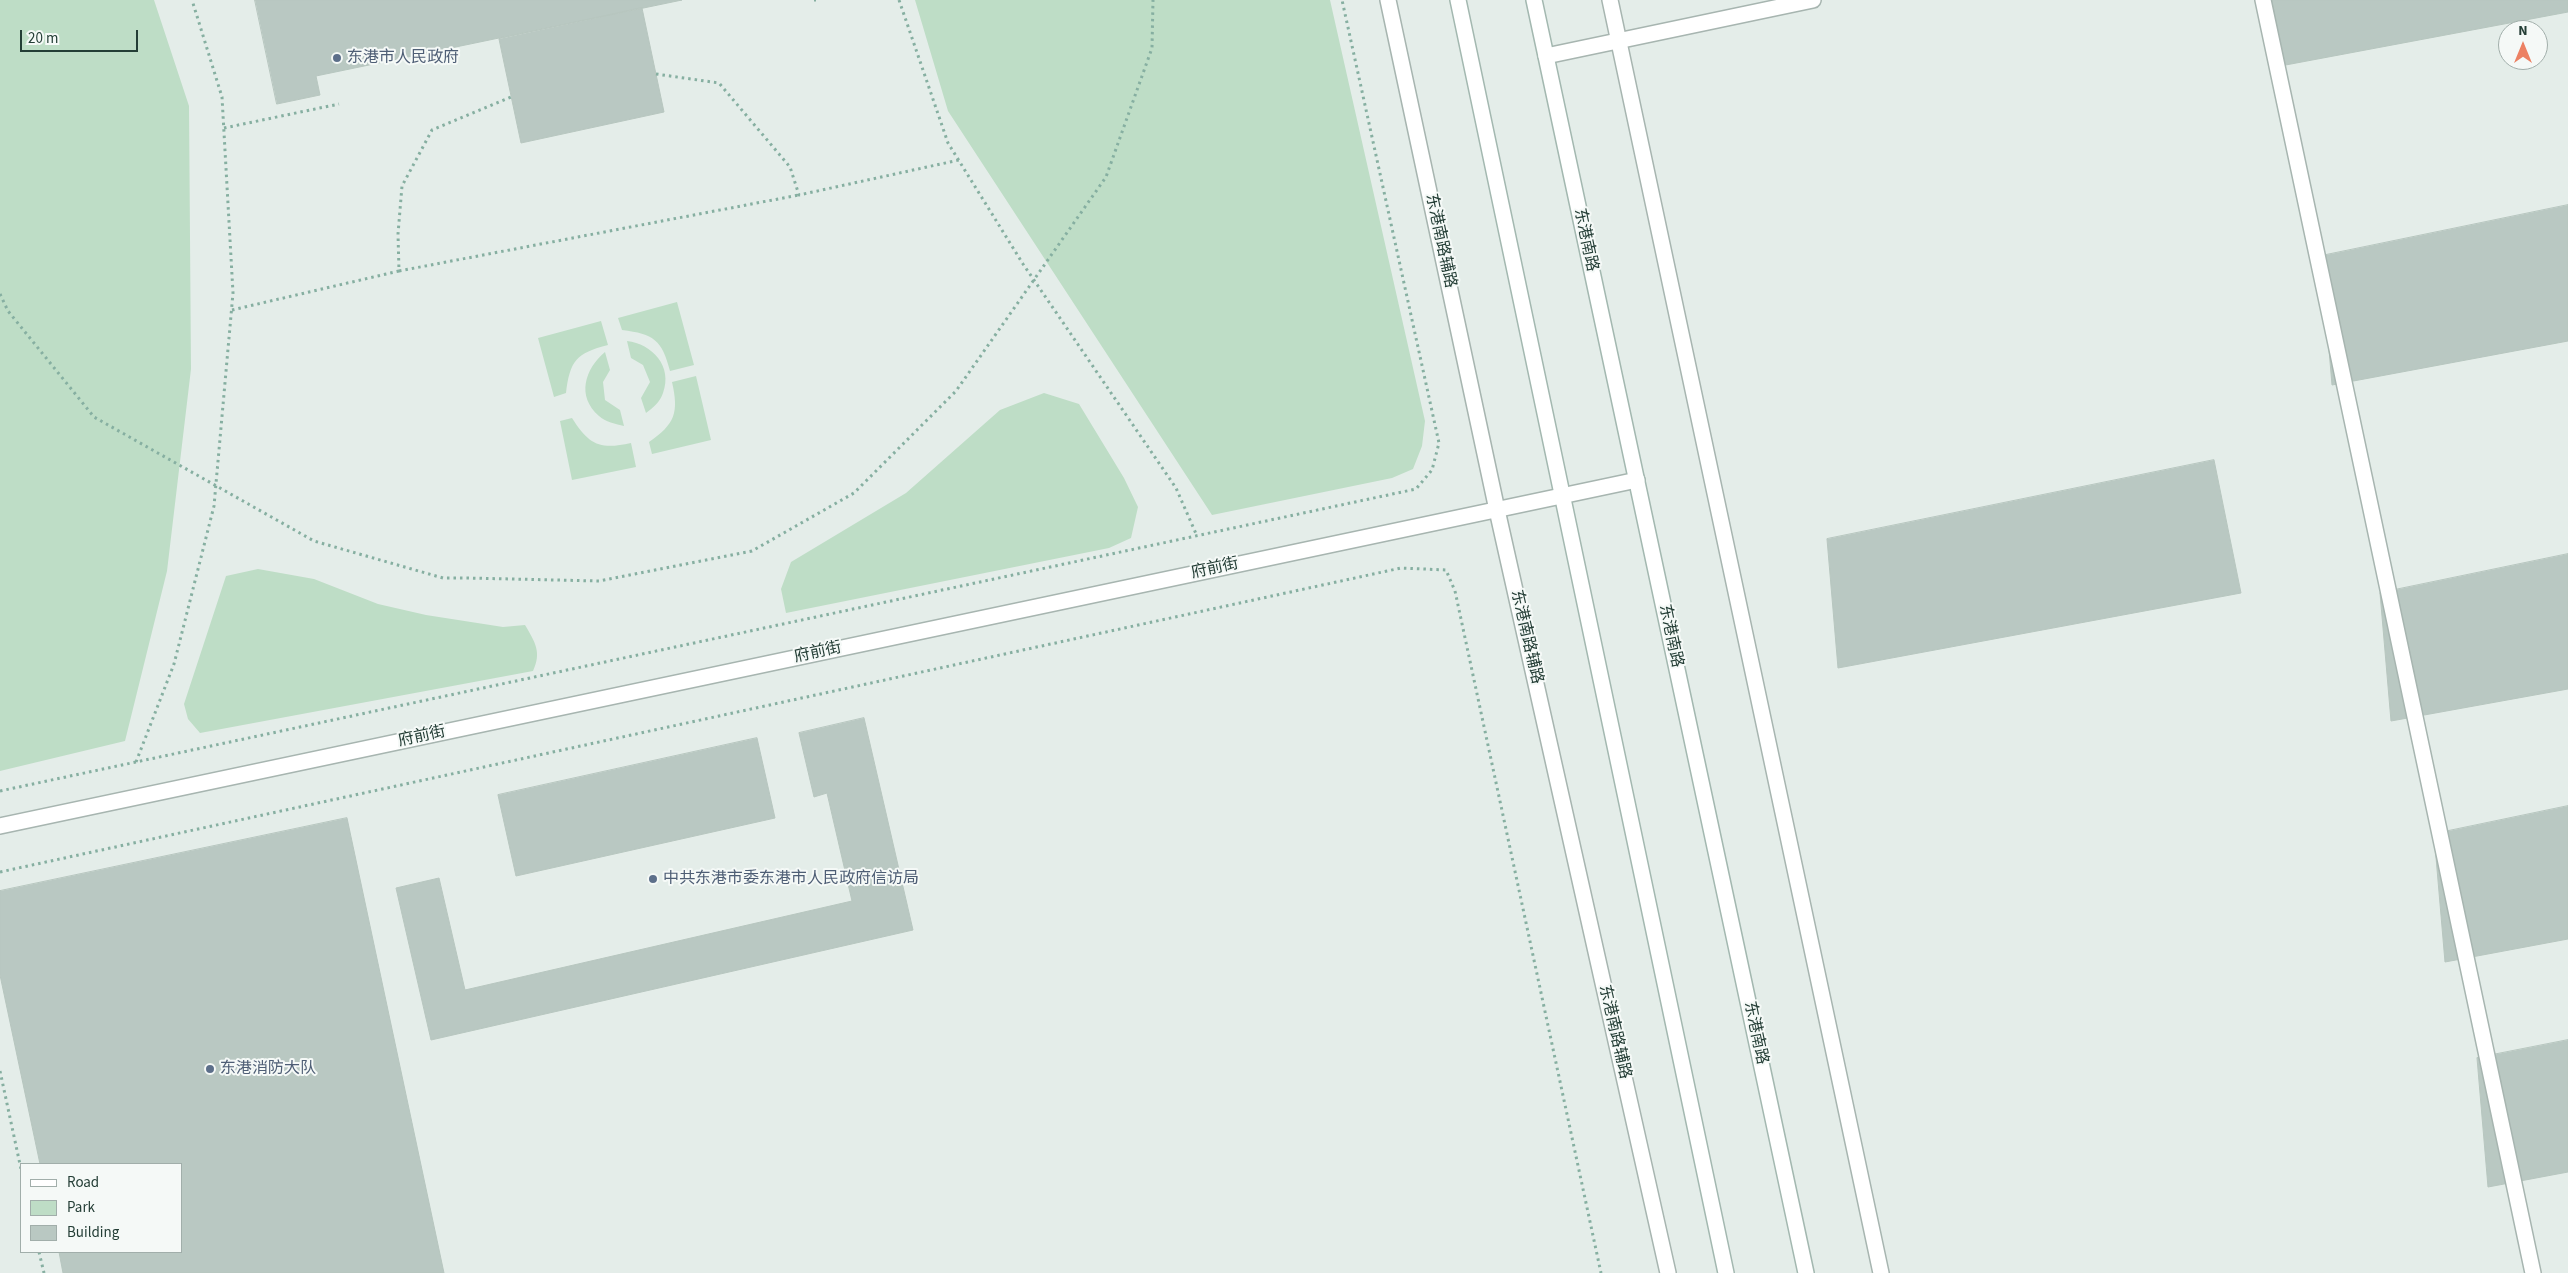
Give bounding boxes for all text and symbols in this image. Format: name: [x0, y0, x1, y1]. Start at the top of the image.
scale bar: [22, 20, 140, 52]
north arrow: [2498, 20, 2548, 70]
text: N: [2518, 21, 2528, 41]
text: 20 m: [28, 28, 58, 49]
place label: 东港市人民政府: [347, 48, 459, 68]
marker: 东港市人民政府: [331, 52, 343, 64]
street label: 东港南路辅路: [1421, 192, 1459, 290]
street label: 东港南路: [1569, 207, 1601, 273]
street label: 府前街: [1190, 555, 1240, 583]
street label: 东港南路辅路: [1506, 588, 1546, 686]
street label: 东港南路: [1654, 603, 1686, 669]
street label: 府前街: [793, 639, 843, 667]
street label: 府前街: [397, 723, 447, 751]
place label: 中共东港市委东港市人民政府信访局: [663, 869, 919, 889]
marker: 中共东港市委东港市人民政府信访局: [647, 873, 659, 885]
street label: 东港南路辅路: [1594, 983, 1634, 1081]
street label: 东港南路: [1739, 1000, 1771, 1066]
place label: 东港消防大队: [220, 1059, 316, 1079]
marker: 东港消防大队: [204, 1063, 216, 1075]
legend: [20, 1163, 182, 1253]
text: Road: [67, 1172, 99, 1193]
text: Park: [67, 1197, 95, 1218]
text: Building: [67, 1222, 119, 1243]

